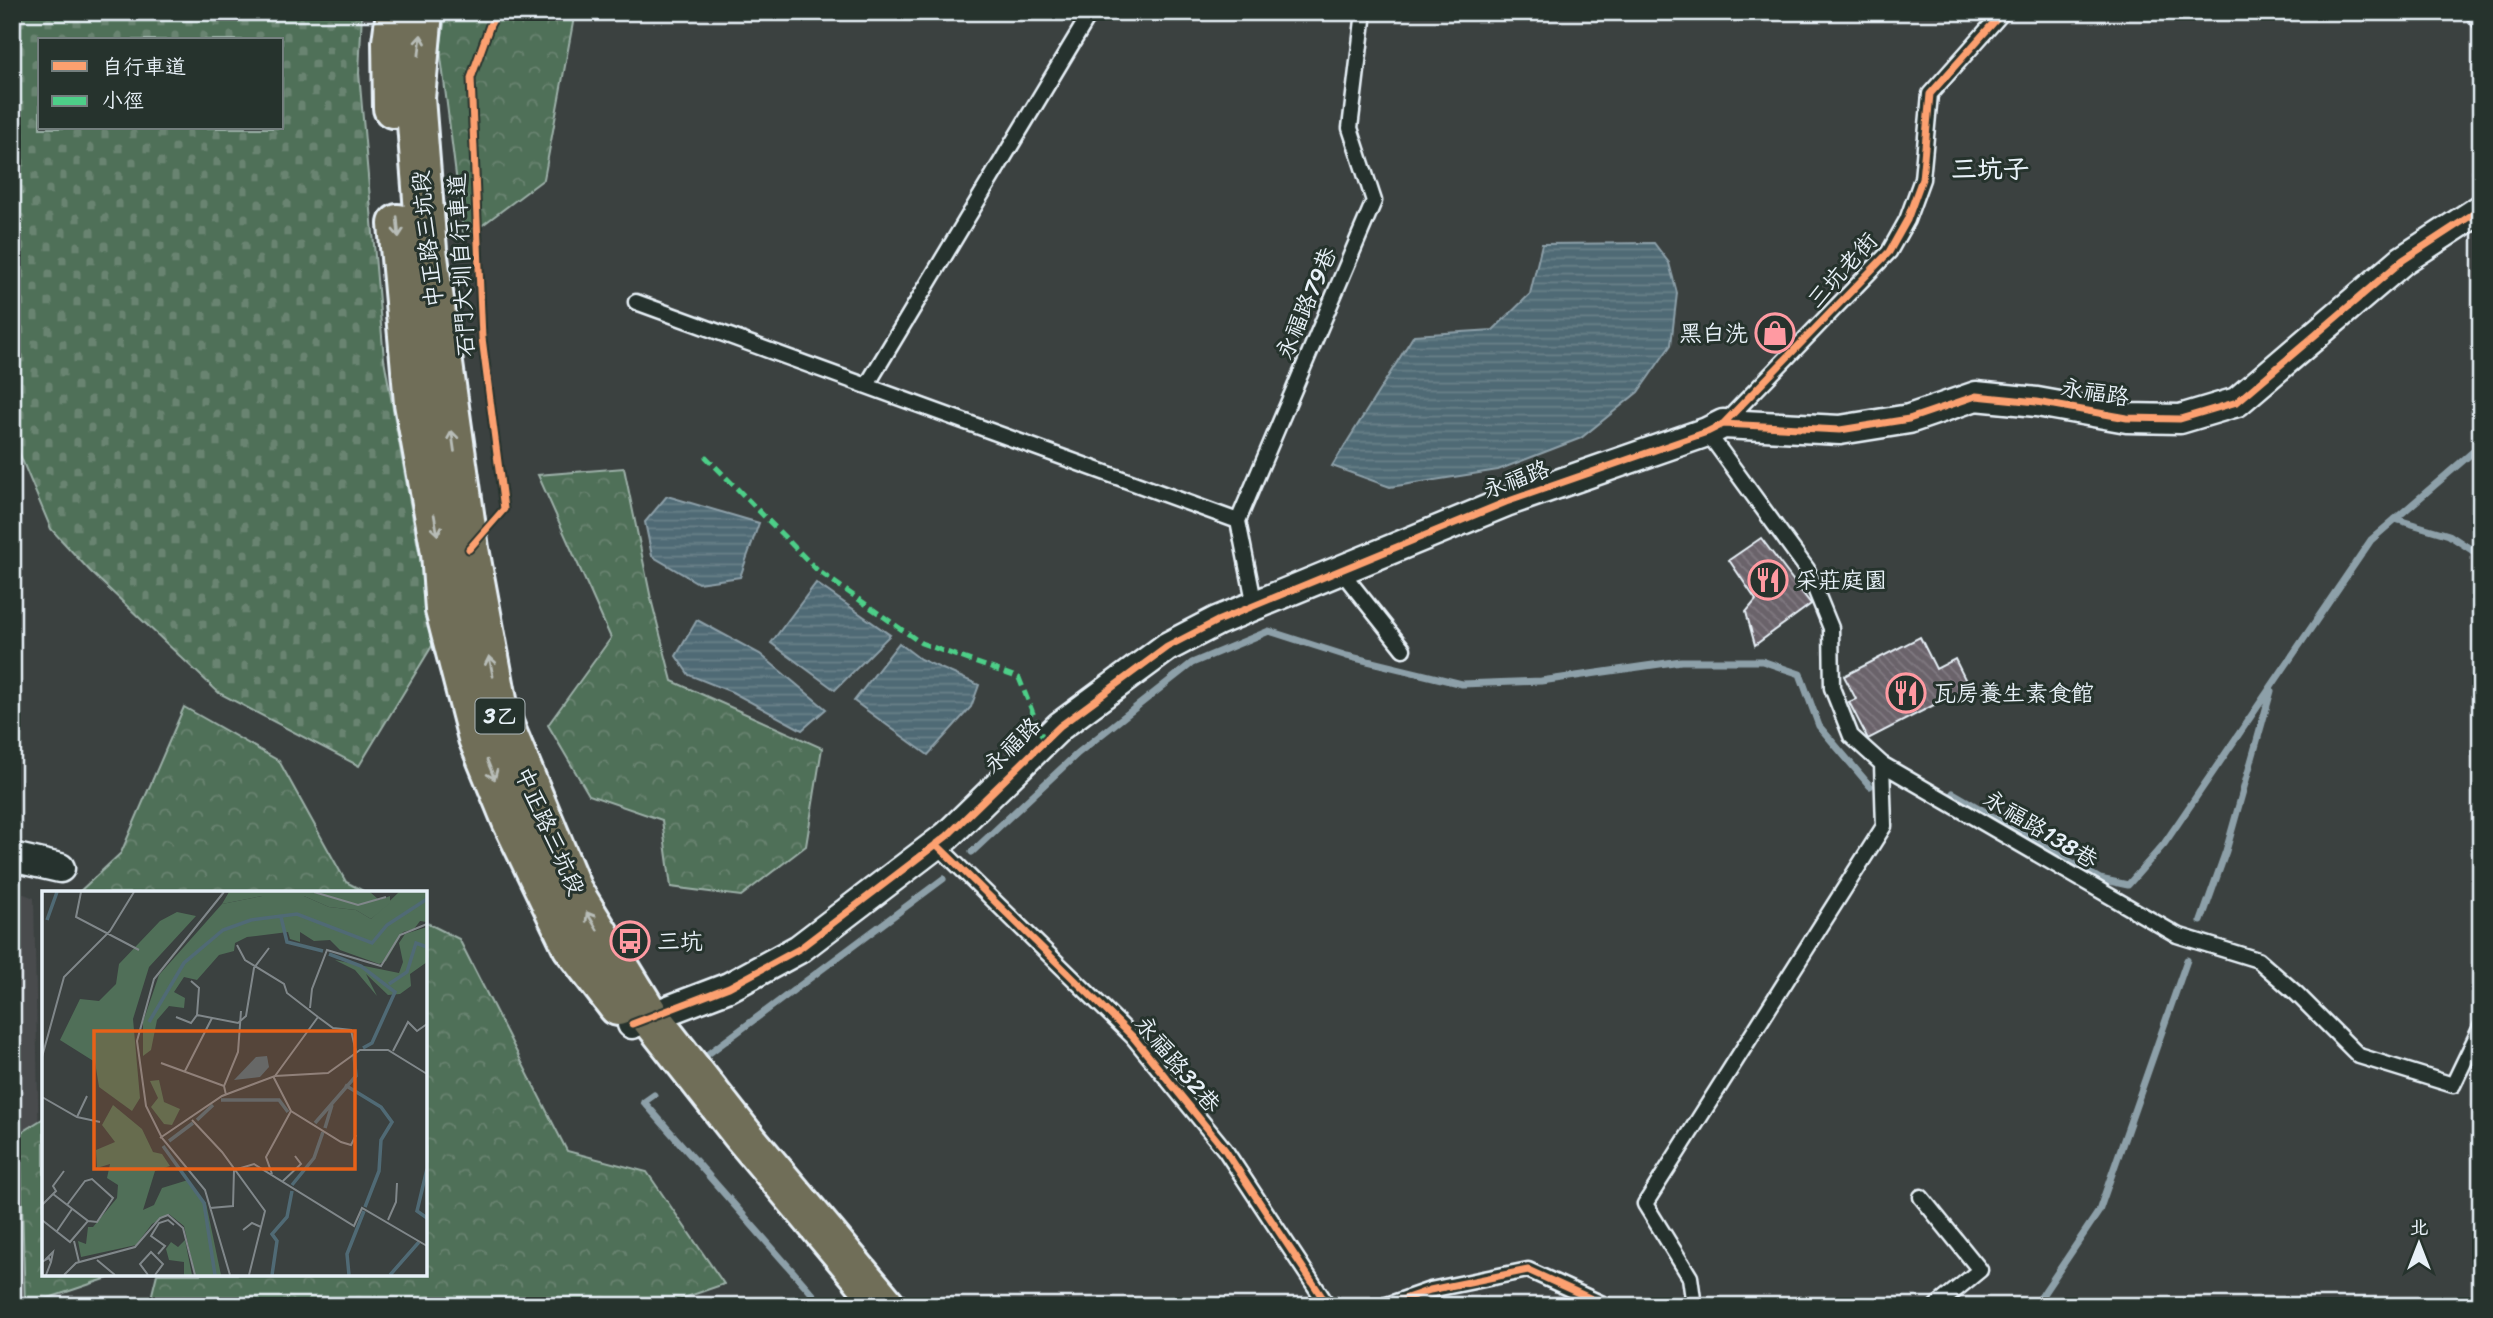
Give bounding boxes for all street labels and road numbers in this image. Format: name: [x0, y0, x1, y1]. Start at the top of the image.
street label: 中正路三坑段: [400, 168, 455, 310]
street label: 石門大圳自行車道: [436, 172, 487, 358]
street label: 三坑老街: [1796, 222, 1888, 318]
street label: 永福路79巷: [1264, 239, 1349, 366]
street label: 永福路: [2058, 367, 2132, 418]
street label: 永福路: [1477, 448, 1556, 511]
road number: 3乙: [476, 698, 524, 734]
street label: 永福路: [973, 707, 1051, 784]
street label: 中正路三坑段: [503, 760, 596, 903]
street label: 永福路138巷: [1975, 779, 2107, 881]
street label: 永福路32巷: [1124, 1006, 1232, 1123]

